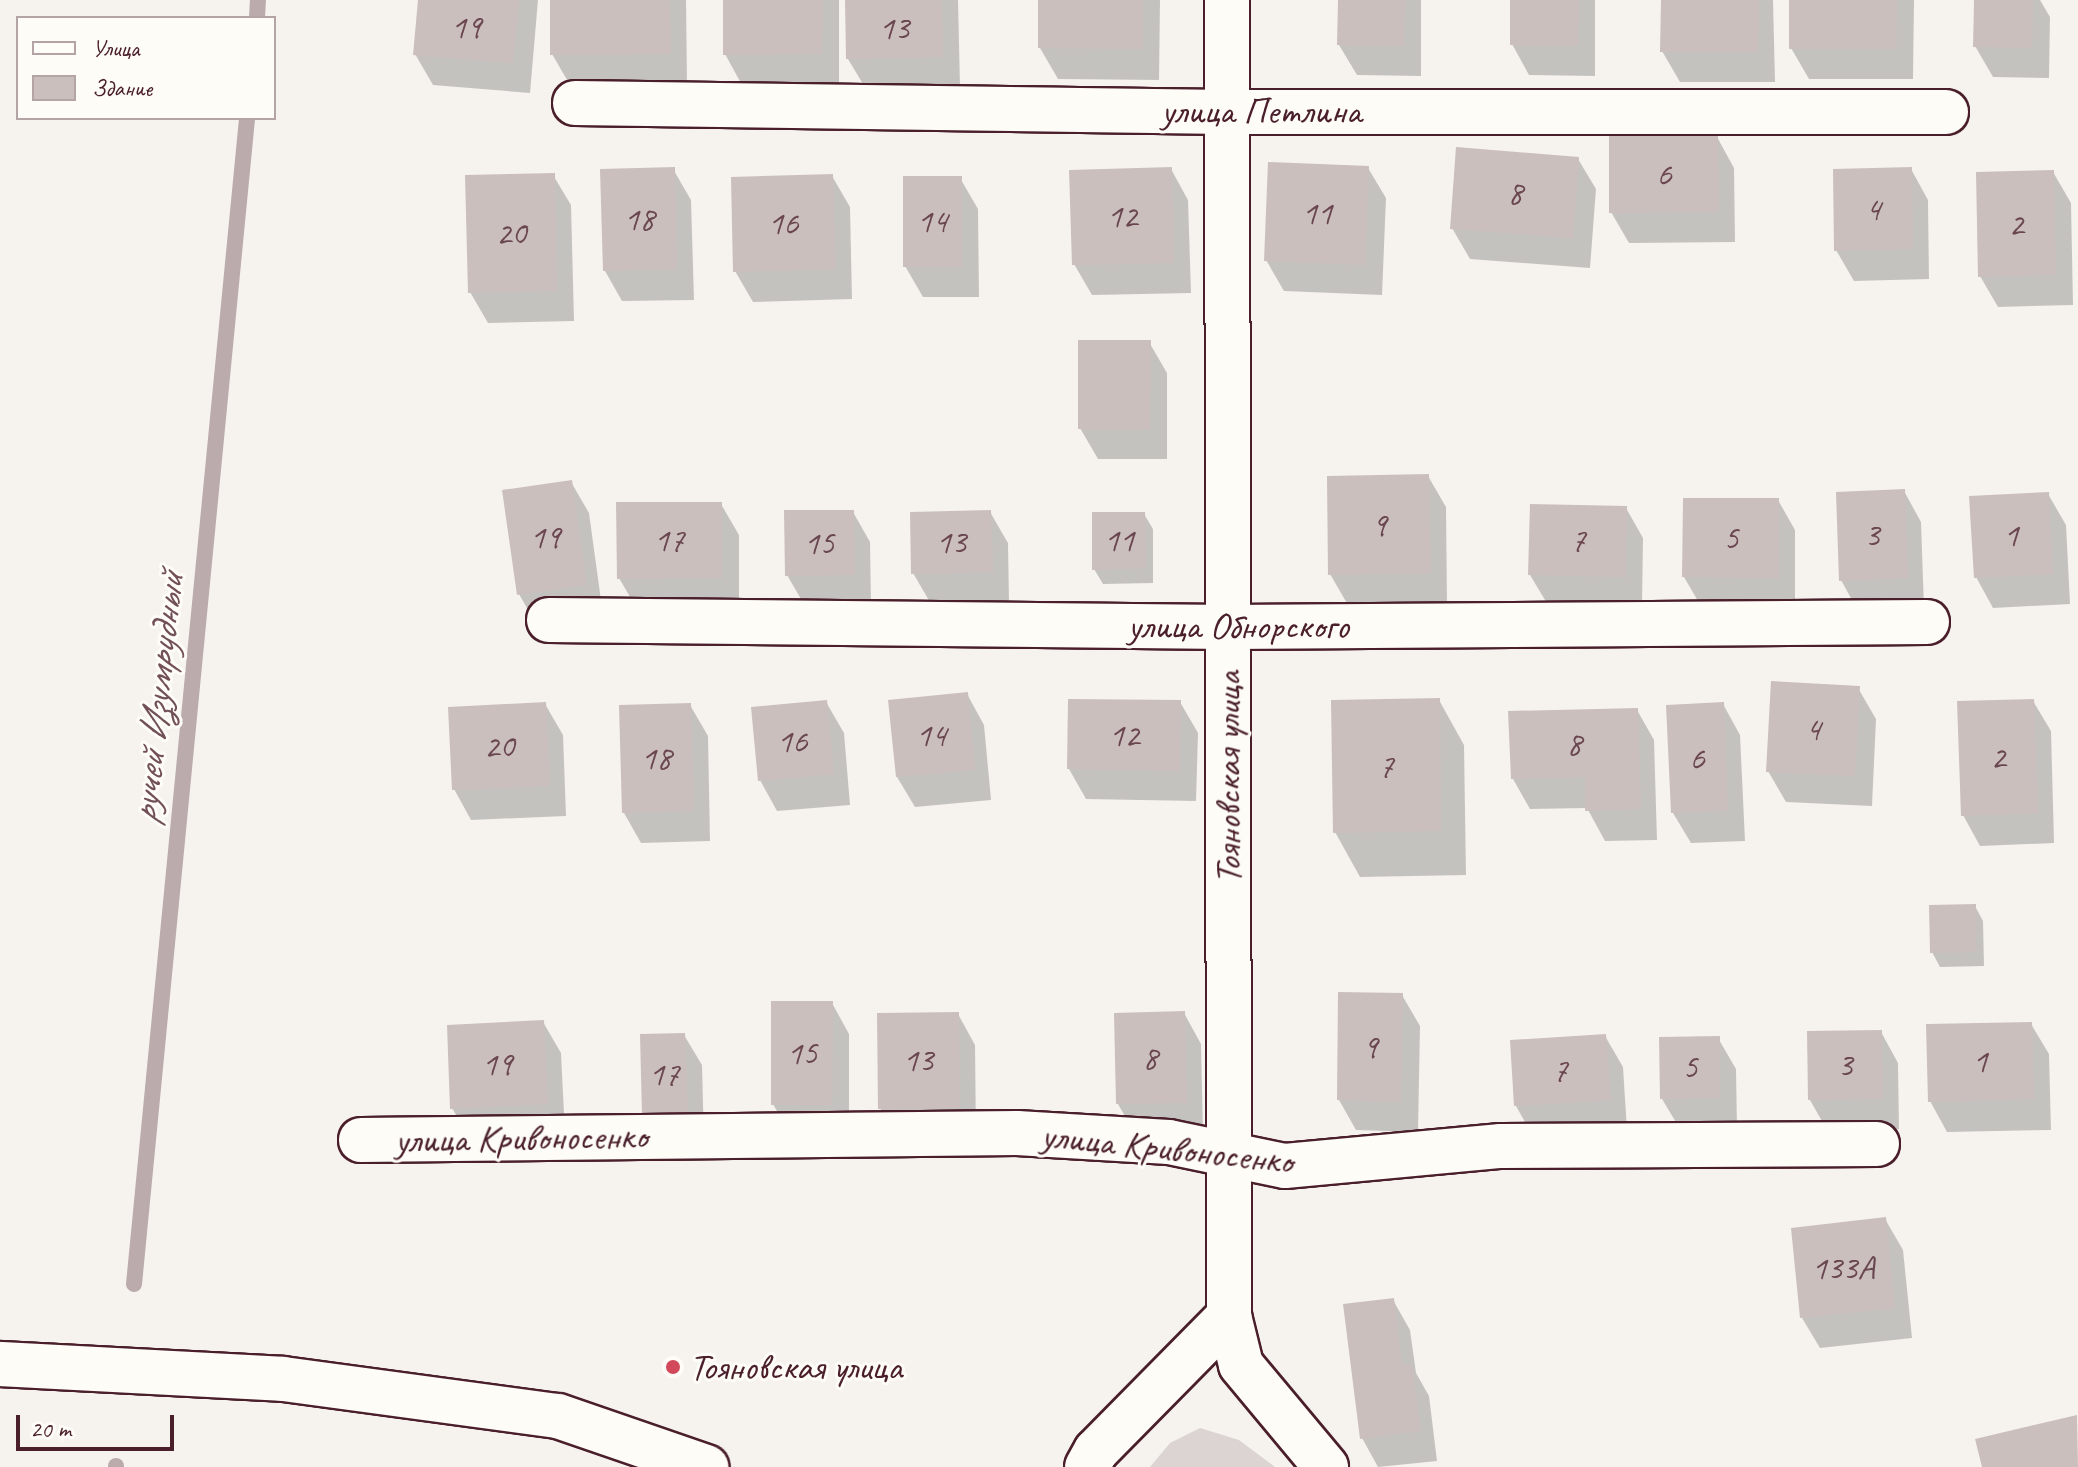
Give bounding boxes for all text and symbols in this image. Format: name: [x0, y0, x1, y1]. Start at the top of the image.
house number: 19: [451, 7, 481, 47]
house number: 13: [879, 8, 909, 48]
legend: [16, 16, 276, 120]
text: Улица: [92, 33, 140, 63]
text: Здание: [92, 73, 152, 103]
street label: улица Петлина: [1163, 88, 1359, 134]
house number: 6: [1656, 154, 1672, 194]
house number: 8: [1507, 173, 1523, 213]
house number: 4: [1865, 189, 1881, 229]
house number: 11: [1302, 193, 1332, 233]
house number: 12: [1107, 196, 1137, 236]
house number: 18: [624, 199, 654, 239]
house number: 14: [917, 201, 947, 241]
house number: 16: [768, 203, 798, 243]
house number: 2: [2008, 204, 2024, 244]
house number: 20: [496, 213, 526, 253]
house number: 9: [1371, 505, 1387, 545]
house number: 3: [1864, 515, 1880, 555]
house number: 1: [2003, 515, 2019, 555]
house number: 19: [530, 517, 560, 557]
house number: 5: [1723, 518, 1739, 558]
house number: 17: [654, 520, 684, 560]
house number: 11: [1104, 520, 1134, 560]
house number: 7: [1570, 520, 1586, 560]
house number: 13: [936, 522, 966, 562]
house number: 15: [804, 523, 834, 563]
water label: ручей Изумрудный: [120, 570, 194, 826]
street label: улица Обнорского: [1128, 603, 1348, 649]
street label: Тояновская улица: [1205, 669, 1251, 887]
house number: 4: [1805, 709, 1821, 749]
house number: 14: [916, 715, 946, 755]
house number: 12: [1109, 715, 1139, 755]
house number: 16: [777, 721, 807, 761]
house number: 8: [1566, 724, 1582, 764]
house number: 20: [484, 726, 514, 766]
house number: 2: [1990, 737, 2006, 777]
house number: 18: [641, 738, 671, 778]
house number: 6: [1689, 738, 1705, 778]
house number: 7: [1378, 746, 1394, 786]
house number: 9: [1362, 1027, 1378, 1067]
house number: 15: [787, 1033, 817, 1073]
house number: 8: [1142, 1038, 1158, 1078]
house number: 13: [903, 1040, 933, 1080]
house number: 1: [1972, 1041, 1988, 1081]
house number: 19: [482, 1044, 512, 1084]
house number: 3: [1837, 1045, 1853, 1085]
house number: 5: [1682, 1047, 1698, 1087]
house number: 7: [1552, 1050, 1568, 1090]
house number: 17: [649, 1054, 679, 1094]
street label: улица Кривоносенко: [1040, 1112, 1294, 1184]
street label: улица Кривоносенко: [395, 1113, 647, 1163]
house number: 133А: [1812, 1248, 1874, 1288]
place label: Тояновская улица: [689, 1344, 906, 1390]
marker: Тояновская улица: [664, 1358, 682, 1376]
scale bar: [20, 1399, 178, 1449]
text: 20 m: [30, 1414, 71, 1444]

